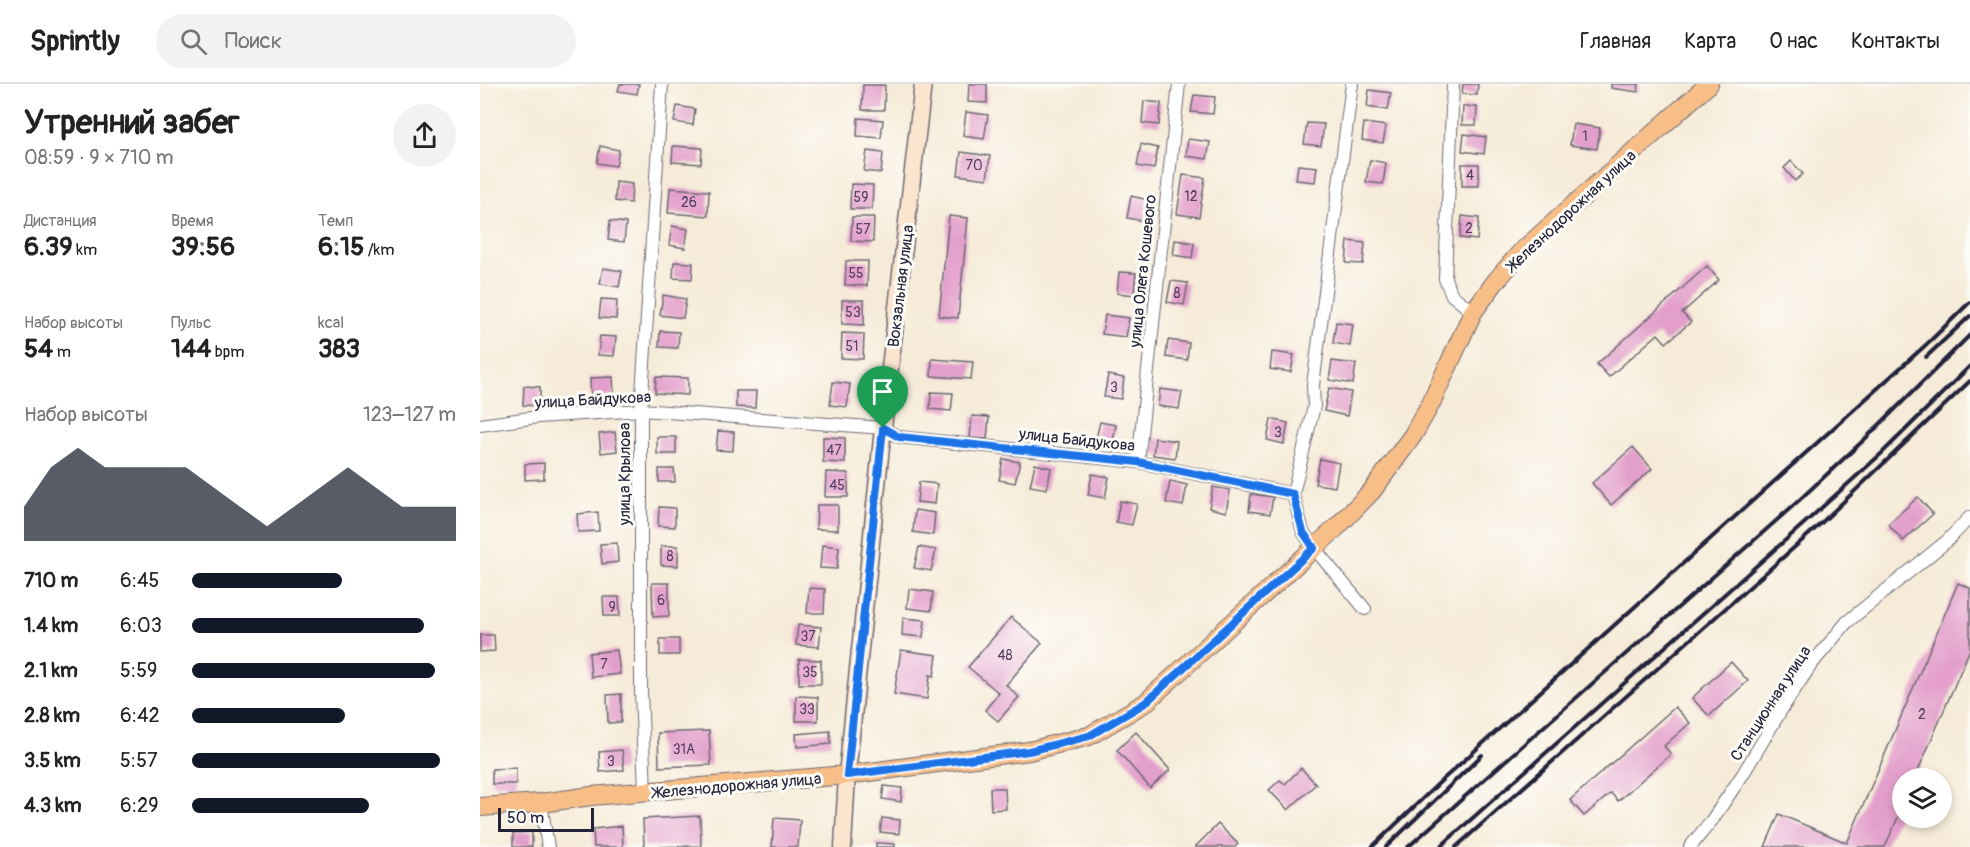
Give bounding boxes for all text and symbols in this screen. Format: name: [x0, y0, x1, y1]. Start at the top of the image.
search box: [156, 14, 576, 68]
text: Sprintly: [30, 24, 120, 59]
icon: search: [177, 25, 210, 58]
text: Поиск: [225, 27, 282, 55]
text: Главная: [1580, 28, 1651, 55]
text: Карта: [1684, 28, 1736, 55]
text: О нас: [1769, 28, 1818, 55]
text: Контакты: [1851, 28, 1940, 55]
text: Утренний забег: [24, 102, 240, 143]
button: share: [393, 104, 456, 167]
house number: 1: [1582, 128, 1588, 145]
text: 08:59 · 9 × 710 m: [24, 145, 174, 170]
street label: Железнодорожная улица: [1501, 146, 1640, 278]
house number: 70: [966, 157, 982, 174]
house number: 4: [1466, 167, 1474, 184]
house number: 12: [1184, 188, 1198, 205]
house number: 59: [854, 189, 868, 206]
street label: улица Олега Кошевого: [1125, 193, 1161, 350]
house number: 26: [681, 194, 697, 211]
text: Дистанция: [24, 211, 97, 231]
text: Время: [171, 211, 214, 231]
text: Темп: [318, 211, 353, 231]
house number: 2: [1465, 220, 1473, 237]
house number: 57: [856, 221, 871, 238]
street label: Вокзальная улица: [884, 224, 918, 348]
text: 6.39: [24, 231, 73, 263]
text: 39:56: [171, 231, 235, 263]
text: 6:15: [318, 231, 364, 263]
text: km: [73, 240, 97, 260]
text: /km: [364, 240, 394, 260]
house number: 55: [848, 265, 864, 282]
house number: 8: [1173, 285, 1181, 302]
house number: 53: [845, 304, 861, 321]
text: Набор высоты: [24, 313, 123, 333]
text: Пульс: [171, 313, 211, 333]
text: kcal: [318, 313, 344, 333]
text: 54: [24, 333, 53, 365]
text: 144: [171, 333, 211, 365]
text: 383: [318, 333, 360, 365]
house number: 51: [845, 338, 859, 355]
text: m: [53, 342, 71, 362]
text: bpm: [211, 342, 244, 362]
pin: [857, 366, 908, 428]
icon: arrive: [866, 375, 899, 408]
house number: 3: [1110, 379, 1118, 396]
street label: улица Байдукова: [533, 387, 652, 413]
text: Набор высоты: [24, 402, 148, 427]
text: 123–127 m: [363, 402, 456, 427]
street label: улица Крылова: [615, 423, 635, 526]
street label: улица Байдукова: [1017, 424, 1136, 456]
house number: 3: [1274, 424, 1282, 441]
house number: 47: [826, 442, 842, 459]
house number: 45: [829, 477, 845, 494]
house number: 8: [666, 548, 674, 565]
text: 710 m: [24, 568, 78, 593]
text: 6:45: [120, 568, 159, 593]
house number: 6: [657, 592, 665, 609]
house number: 9: [608, 599, 616, 616]
text: 1.4 km: [24, 613, 78, 638]
text: 6:03: [120, 613, 162, 638]
house number: 37: [800, 628, 816, 645]
street label: Станционная улица: [1726, 642, 1816, 765]
house number: 48: [997, 647, 1013, 664]
house number: 7: [600, 656, 608, 673]
text: 2.1 km: [24, 658, 78, 683]
text: 5:59: [120, 658, 157, 683]
house number: 35: [802, 664, 818, 681]
house number: 33: [799, 701, 815, 718]
text: 2.8 km: [24, 703, 80, 728]
text: 6:42: [120, 703, 160, 728]
house number: 2: [1918, 706, 1926, 723]
house number: 31А: [673, 741, 695, 758]
text: 3.5 km: [24, 748, 81, 773]
text: 5:57: [120, 748, 158, 773]
house number: 3: [607, 753, 615, 770]
map controls: [1892, 768, 1952, 828]
button: layers: [1892, 768, 1952, 828]
street label: Железнодорожная улица: [649, 769, 822, 804]
text: 4.3 km: [24, 793, 82, 818]
text: 6:29: [120, 793, 158, 818]
scale bar: [498, 805, 594, 832]
text: 50 m: [507, 808, 544, 828]

